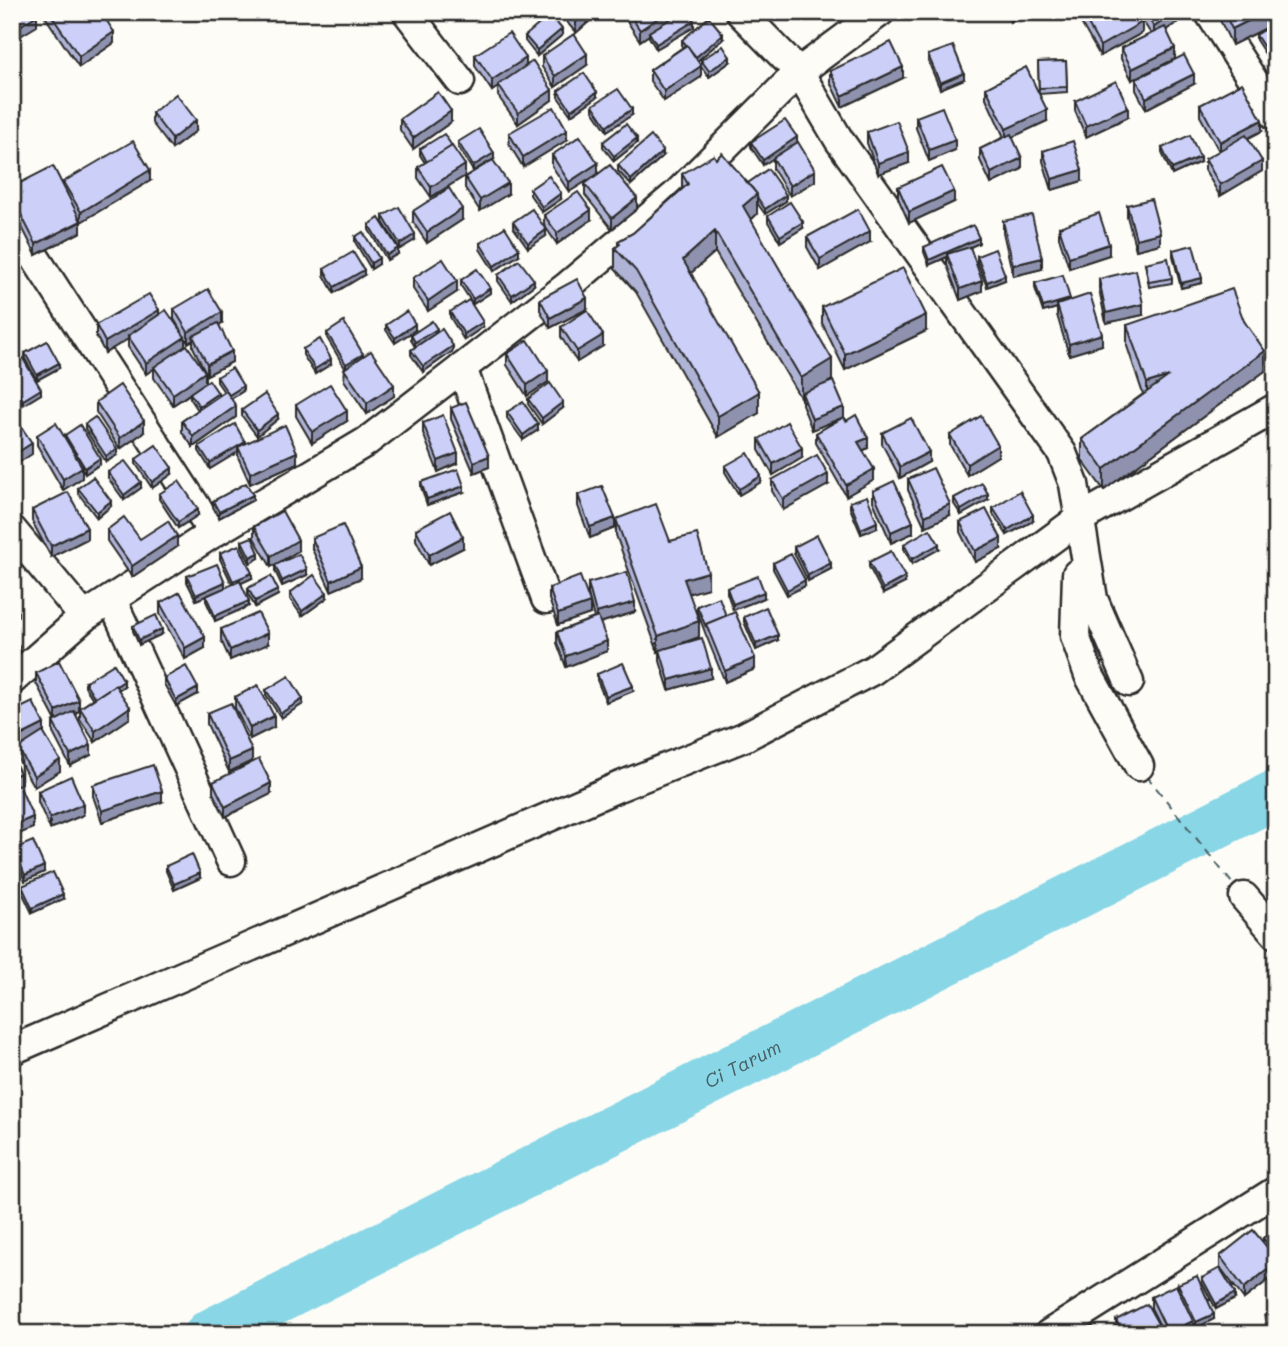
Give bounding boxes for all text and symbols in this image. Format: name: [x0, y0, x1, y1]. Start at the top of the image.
water label: Ci Tarum: [700, 1034, 785, 1093]

